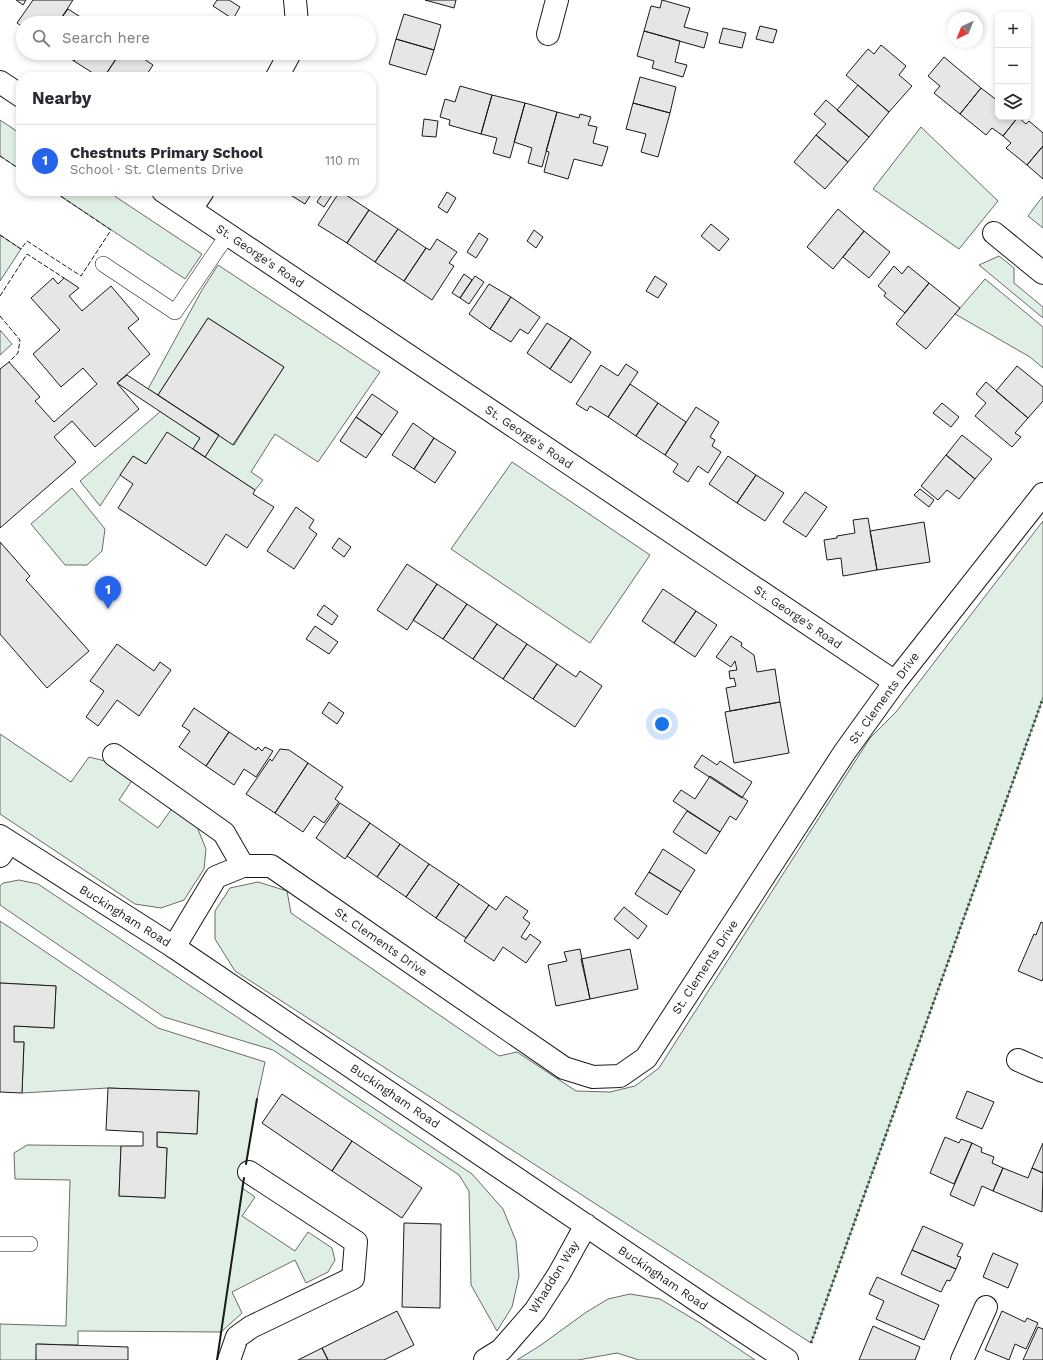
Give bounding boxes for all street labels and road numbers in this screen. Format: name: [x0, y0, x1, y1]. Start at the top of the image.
street label: St. George's Road: [213, 221, 307, 291]
street label: St. George's Road: [482, 402, 576, 472]
street label: St. George's Road: [751, 582, 845, 652]
street label: St. Clements Drive: [846, 649, 922, 747]
street label: Buckingham Road: [77, 882, 173, 950]
street label: St. Clements Drive: [332, 905, 430, 979]
street label: St. Clements Drive: [669, 917, 741, 1017]
street label: Buckingham Road: [348, 1061, 442, 1131]
street label: Whaddon Way: [526, 1237, 582, 1316]
street label: Buckingham Road: [616, 1243, 710, 1313]

